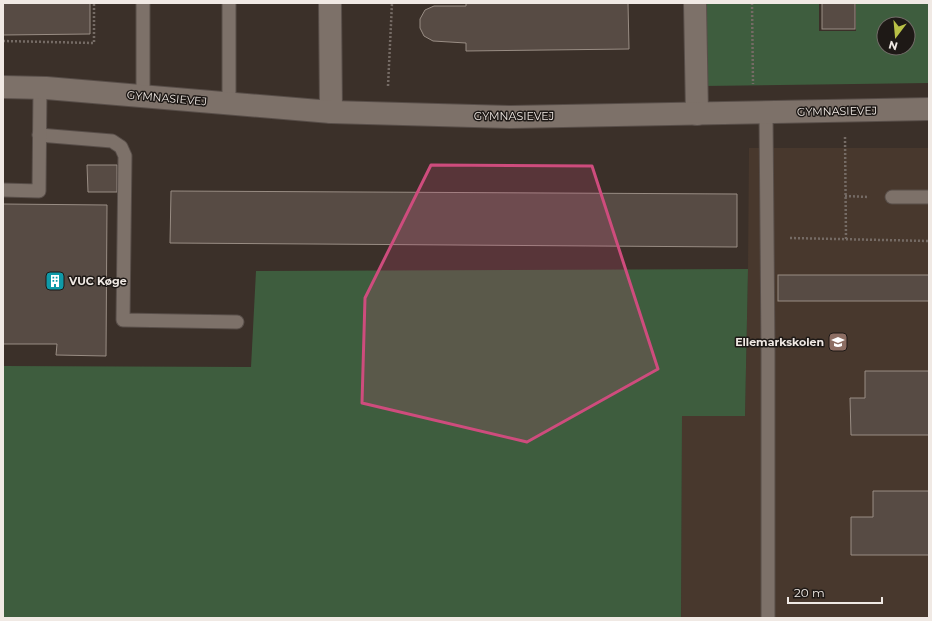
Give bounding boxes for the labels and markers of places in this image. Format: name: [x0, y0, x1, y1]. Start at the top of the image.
building icon: VUC Køge: [44, 270, 66, 292]
place label: VUC Køge: [68, 274, 127, 288]
school or university icon: Ellemarkskolen: [827, 331, 849, 353]
place label: Ellemarkskolen: [735, 335, 824, 349]

